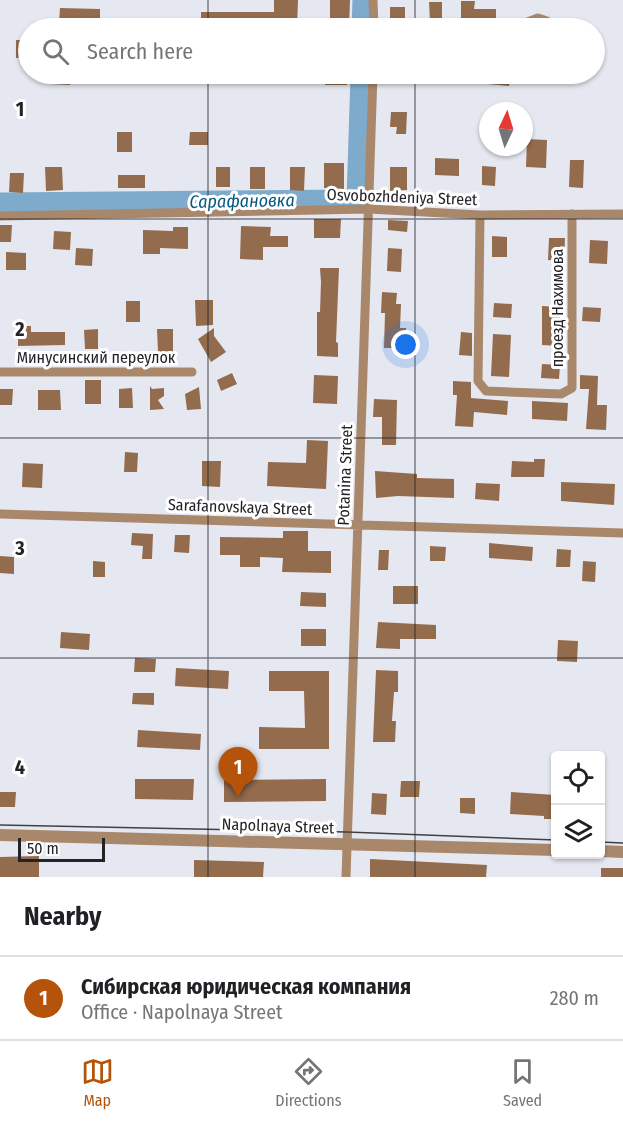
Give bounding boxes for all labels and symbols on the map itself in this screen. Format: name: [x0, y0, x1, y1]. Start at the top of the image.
text: 1: [16, 97, 24, 121]
north arrow: [479, 102, 533, 156]
street label: Osvobozhdeniya Street: [326, 185, 478, 209]
water label: Сарафановка: [189, 189, 295, 213]
street label: проезд Нахимова: [548, 248, 567, 367]
text: 2: [14, 317, 25, 341]
your location: [391, 330, 420, 359]
street label: Минусинский переулок: [17, 348, 176, 367]
street label: Potanina Street: [334, 423, 356, 526]
street label: Sarafanovskaya Street: [168, 495, 313, 519]
text: 3: [14, 536, 25, 560]
pin: 1: [218, 748, 258, 797]
text: 4: [15, 755, 25, 779]
street label: Napolnaya Street: [221, 815, 335, 837]
scale bar: [18, 835, 105, 862]

